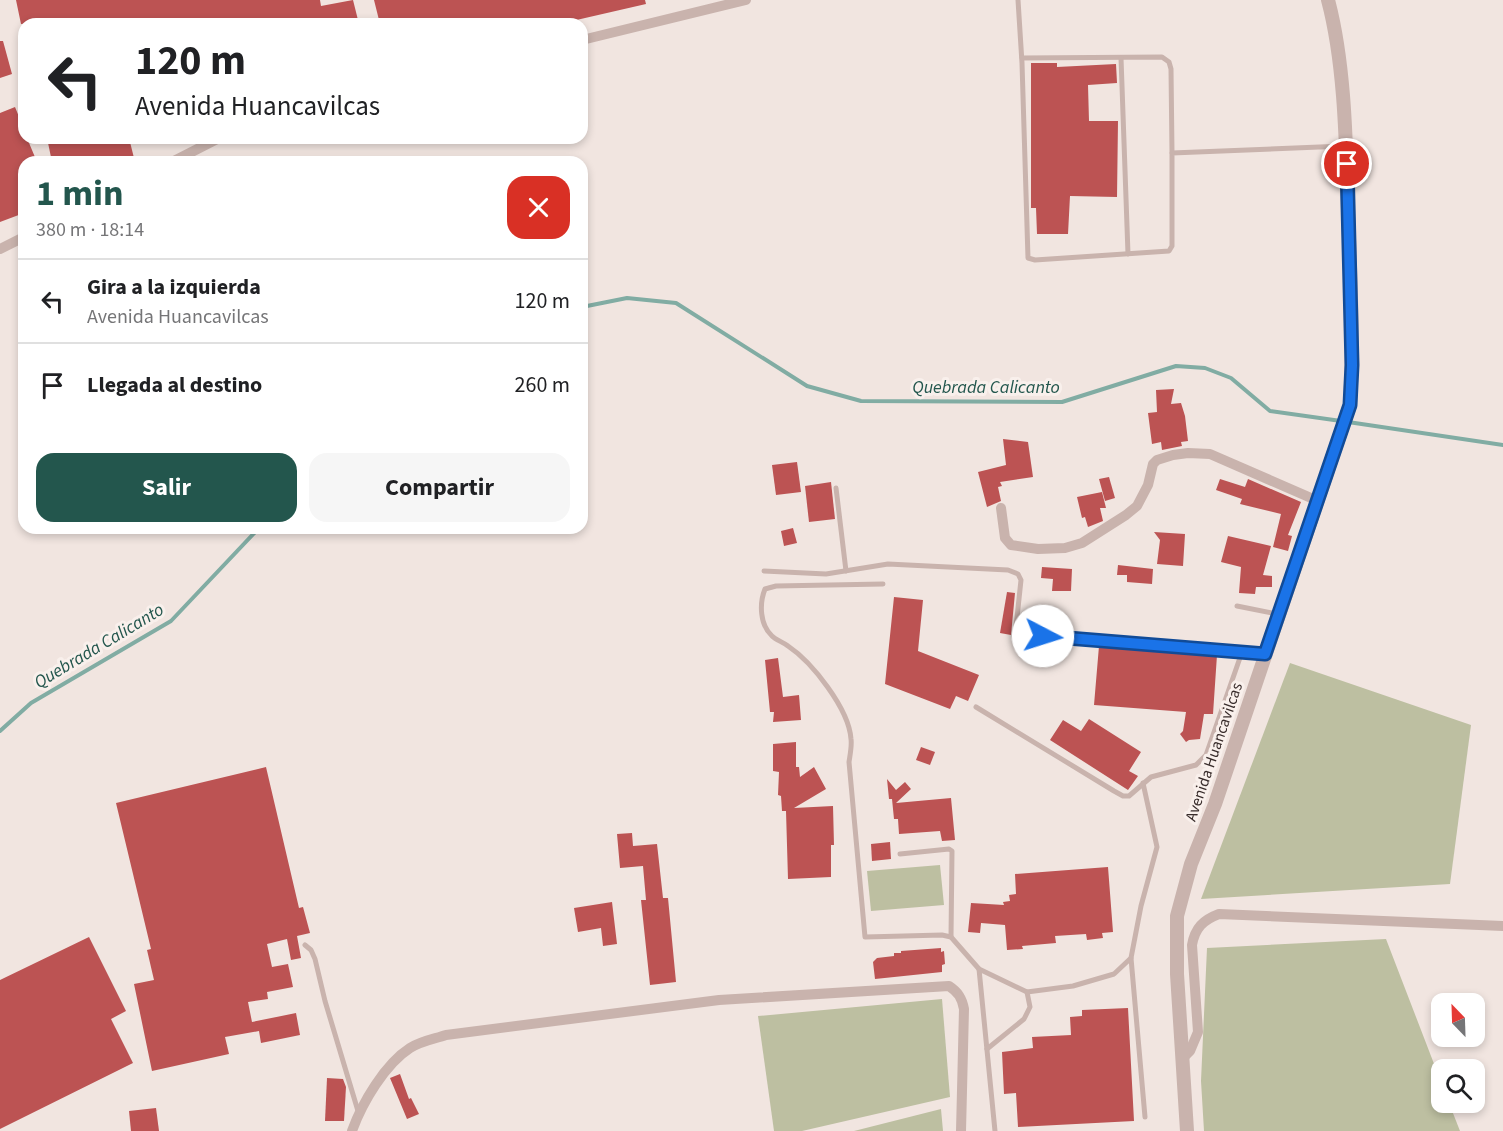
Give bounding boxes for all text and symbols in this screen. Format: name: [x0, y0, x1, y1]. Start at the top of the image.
text: 120 m: [135, 31, 246, 91]
icon: left: [36, 42, 114, 120]
text: Avenida Huancavilcas: [135, 87, 380, 126]
pin: [1321, 138, 1372, 189]
icon: arrive: [1330, 147, 1363, 180]
text: 1 min: [36, 168, 124, 219]
button: close: [507, 176, 570, 239]
text: 380 m · 18:14: [36, 216, 144, 244]
text: Gira a la izquierda: [87, 271, 261, 303]
icon: left: [36, 285, 69, 318]
text: 120 m: [515, 285, 570, 317]
text: Avenida Huancavilcas: [87, 303, 269, 331]
icon: arrive: [36, 369, 69, 402]
text: Llegada al destino: [87, 369, 262, 401]
text: 260 m: [515, 369, 570, 401]
water label: Quebrada Calicanto: [912, 375, 1060, 400]
button: Salir: [36, 453, 297, 522]
button: Compartir: [309, 453, 570, 522]
water label: Quebrada Calicanto: [29, 597, 169, 695]
position arrow: [1011, 604, 1075, 668]
street label: Avenida Huancavilcas: [1180, 679, 1248, 824]
north arrow: [1431, 993, 1485, 1047]
map controls: [1431, 993, 1485, 1113]
button: search: [1431, 1059, 1485, 1113]

